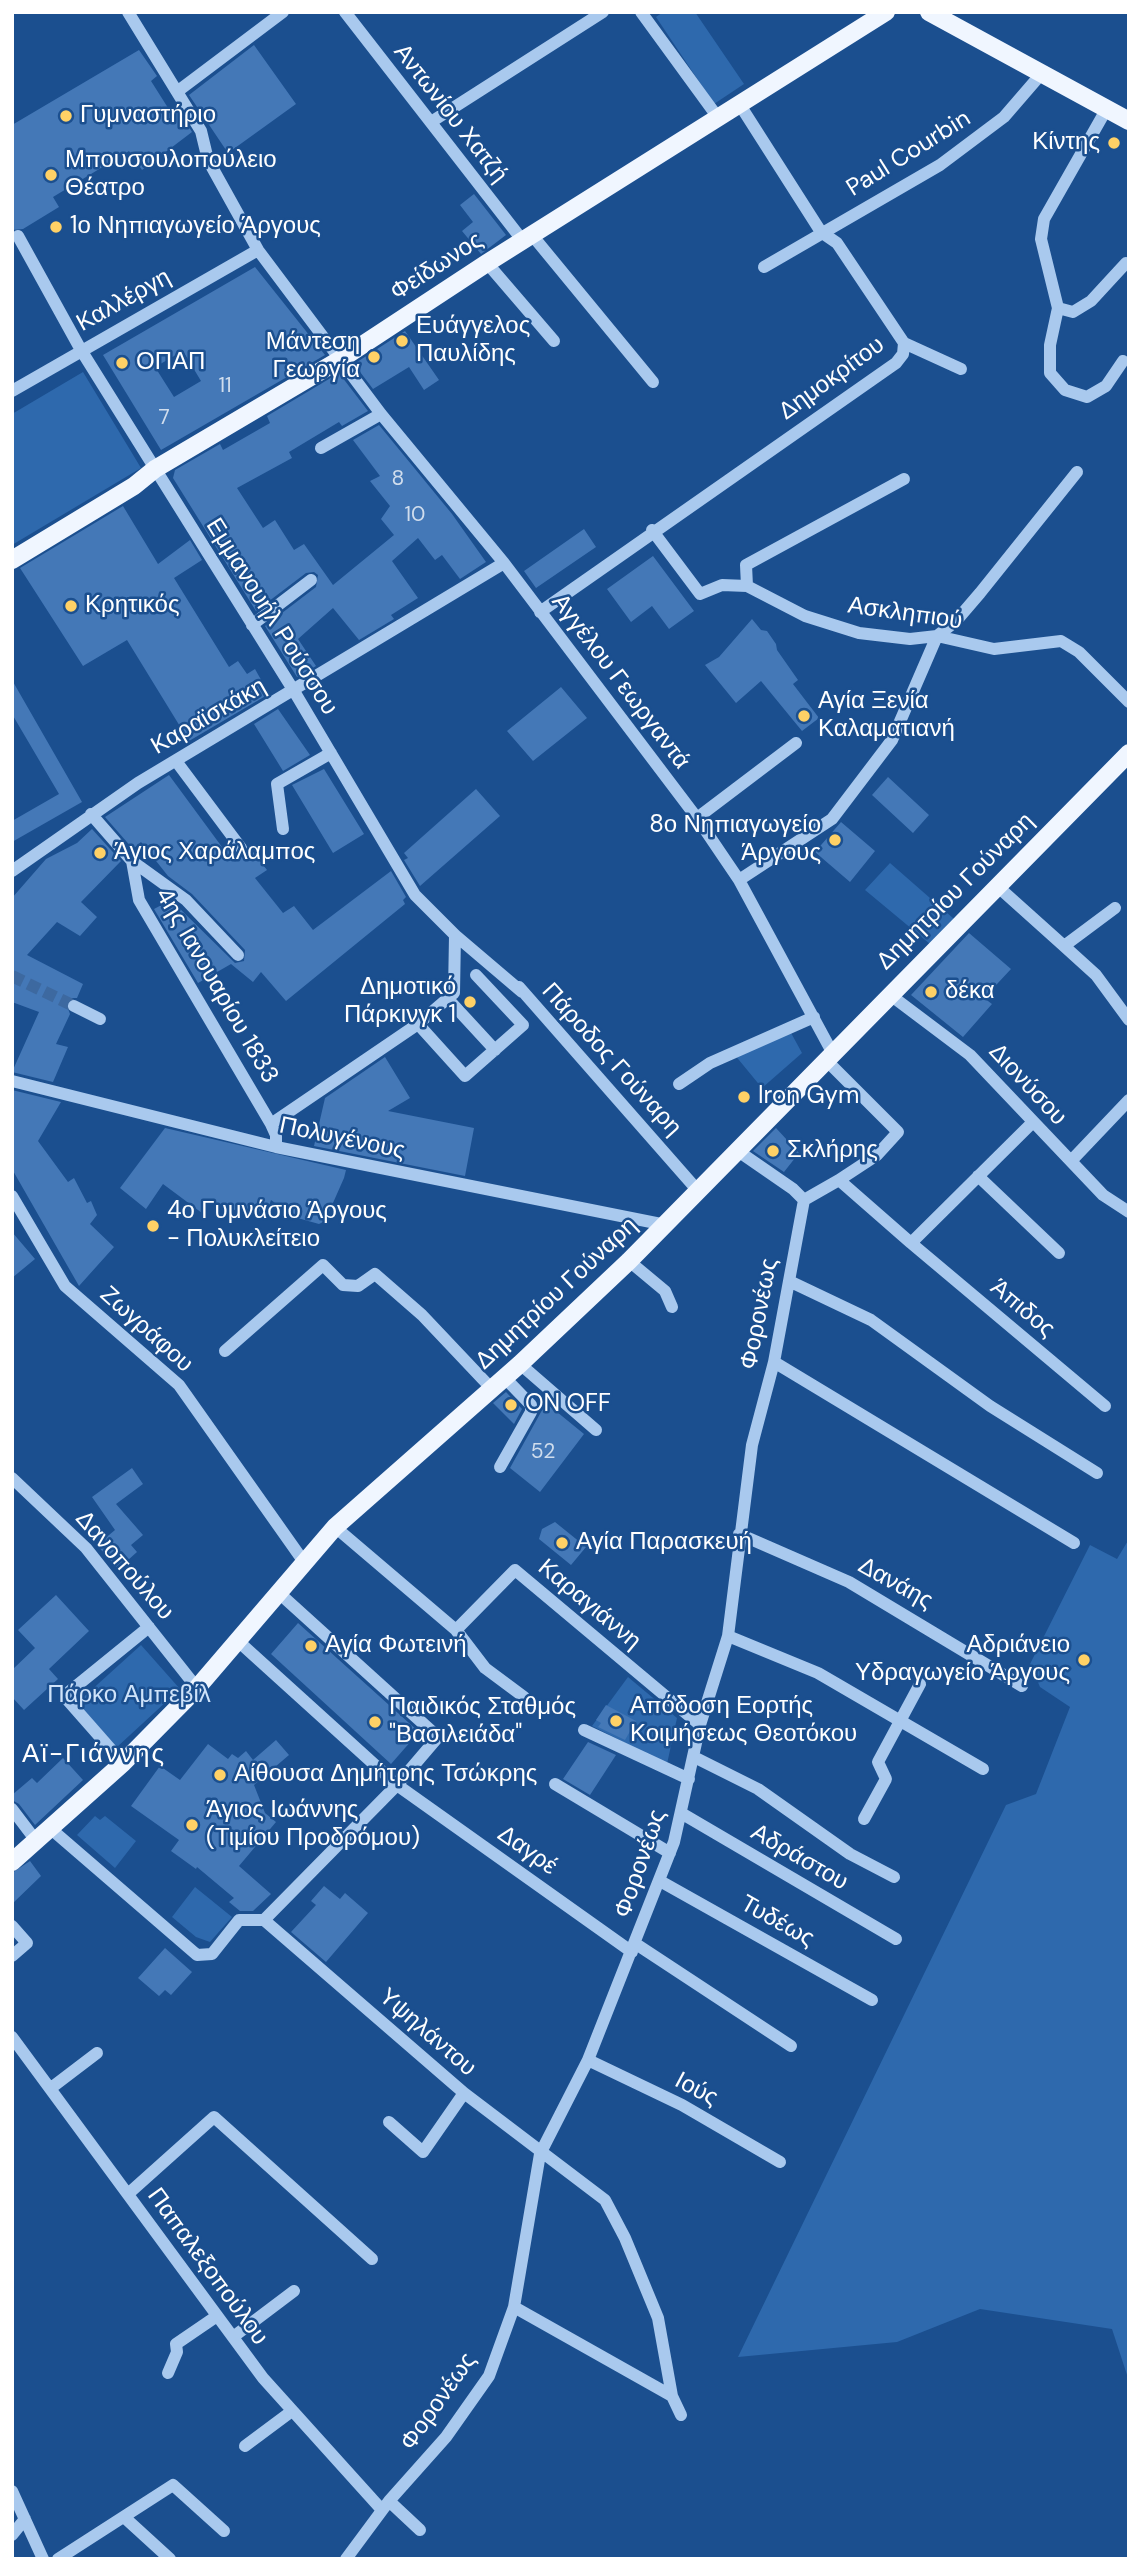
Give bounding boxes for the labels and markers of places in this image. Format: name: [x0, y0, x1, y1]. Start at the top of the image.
place label: Γυμναστήριο: [80, 102, 216, 130]
marker: Γυμναστήριο: [58, 108, 74, 124]
place label: Κίντης: [1032, 129, 1100, 157]
marker: Κίντης: [1106, 135, 1122, 151]
place label: Μπουσουλοπούλειο Θέατρο: [65, 147, 277, 203]
marker: Μπουσουλοπούλειο Θέατρο: [43, 167, 59, 183]
place label: 1ο Νηπιαγωγείο Άργους: [70, 213, 321, 241]
marker: 1ο Νηπιαγωγείο Άργους: [48, 219, 64, 235]
place label: Ευάγγελος Παυλίδης: [416, 313, 530, 369]
place label: Μάντεση Γεωργία: [266, 329, 360, 385]
marker: Ευάγγελος Παυλίδης: [394, 333, 410, 349]
place label: ΟΠΑΠ: [136, 349, 205, 377]
marker: Μάντεση Γεωργία: [366, 349, 382, 365]
marker: ΟΠΑΠ: [114, 355, 130, 371]
place label: Κρητικός: [85, 592, 179, 620]
marker: Κρητικός: [63, 598, 79, 614]
place label: Αγία Ξενία Καλαματιανή: [818, 688, 955, 744]
marker: Αγία Ξενία Καλαματιανή: [796, 708, 812, 724]
place label: 8ο Νηπιαγωγείο Άργους: [649, 812, 821, 868]
marker: 8ο Νηπιαγωγείο Άργους: [827, 832, 843, 848]
place label: Άγιος Χαράλαμπος: [114, 839, 315, 867]
marker: Άγιος Χαράλαμπος: [92, 845, 108, 861]
place label: Δημοτικό Πάρκινγκ 1: [344, 974, 456, 1030]
place label: δέκα: [945, 978, 995, 1006]
marker: δέκα: [923, 984, 939, 1000]
marker: Δημοτικό Πάρκινγκ 1: [462, 994, 478, 1010]
place label: Iron Gym: [758, 1083, 859, 1111]
marker: Iron Gym: [736, 1089, 752, 1105]
place label: Σκλήρης: [787, 1137, 878, 1165]
marker: Σκλήρης: [765, 1143, 781, 1159]
place label: 4ο Γυμνάσιο Άργους - Πολυκλείτειο: [167, 1198, 387, 1254]
marker: 4ο Γυμνάσιο Άργους - Πολυκλείτειο: [145, 1218, 161, 1234]
place label: ON OFF: [525, 1391, 611, 1419]
marker: ON OFF: [503, 1397, 519, 1413]
place label: Αγία Παρασκευή: [576, 1529, 752, 1557]
marker: Αγία Παρασκευή: [554, 1535, 570, 1551]
place label: Αγία Φωτεινή: [325, 1632, 467, 1660]
place label: Αδριάνειο Υδραγωγείο Άργους: [855, 1632, 1070, 1688]
marker: Αγία Φωτεινή: [303, 1638, 319, 1654]
marker: Αδριάνειο Υδραγωγείο Άργους: [1076, 1652, 1092, 1668]
place label: Απόδοση Εορτής Κοιμήσεως Θεοτόκου: [630, 1693, 857, 1749]
place label: Παιδικός Σταθμός "Βασιλειάδα": [389, 1694, 576, 1750]
marker: Απόδοση Εορτής Κοιμήσεως Θεοτόκου: [608, 1713, 624, 1729]
marker: Παιδικός Σταθμός "Βασιλειάδα": [367, 1714, 383, 1730]
place label: Αίθουσα Δημήτρης Τσώκρης: [234, 1761, 537, 1789]
marker: Αίθουσα Δημήτρης Τσώκρης: [212, 1767, 228, 1783]
place label: Άγιος Ιωάννης (Τιμίου Προδρόμου): [206, 1797, 420, 1853]
marker: Άγιος Ιωάννης (Τιμίου Προδρόμου): [184, 1817, 200, 1833]

